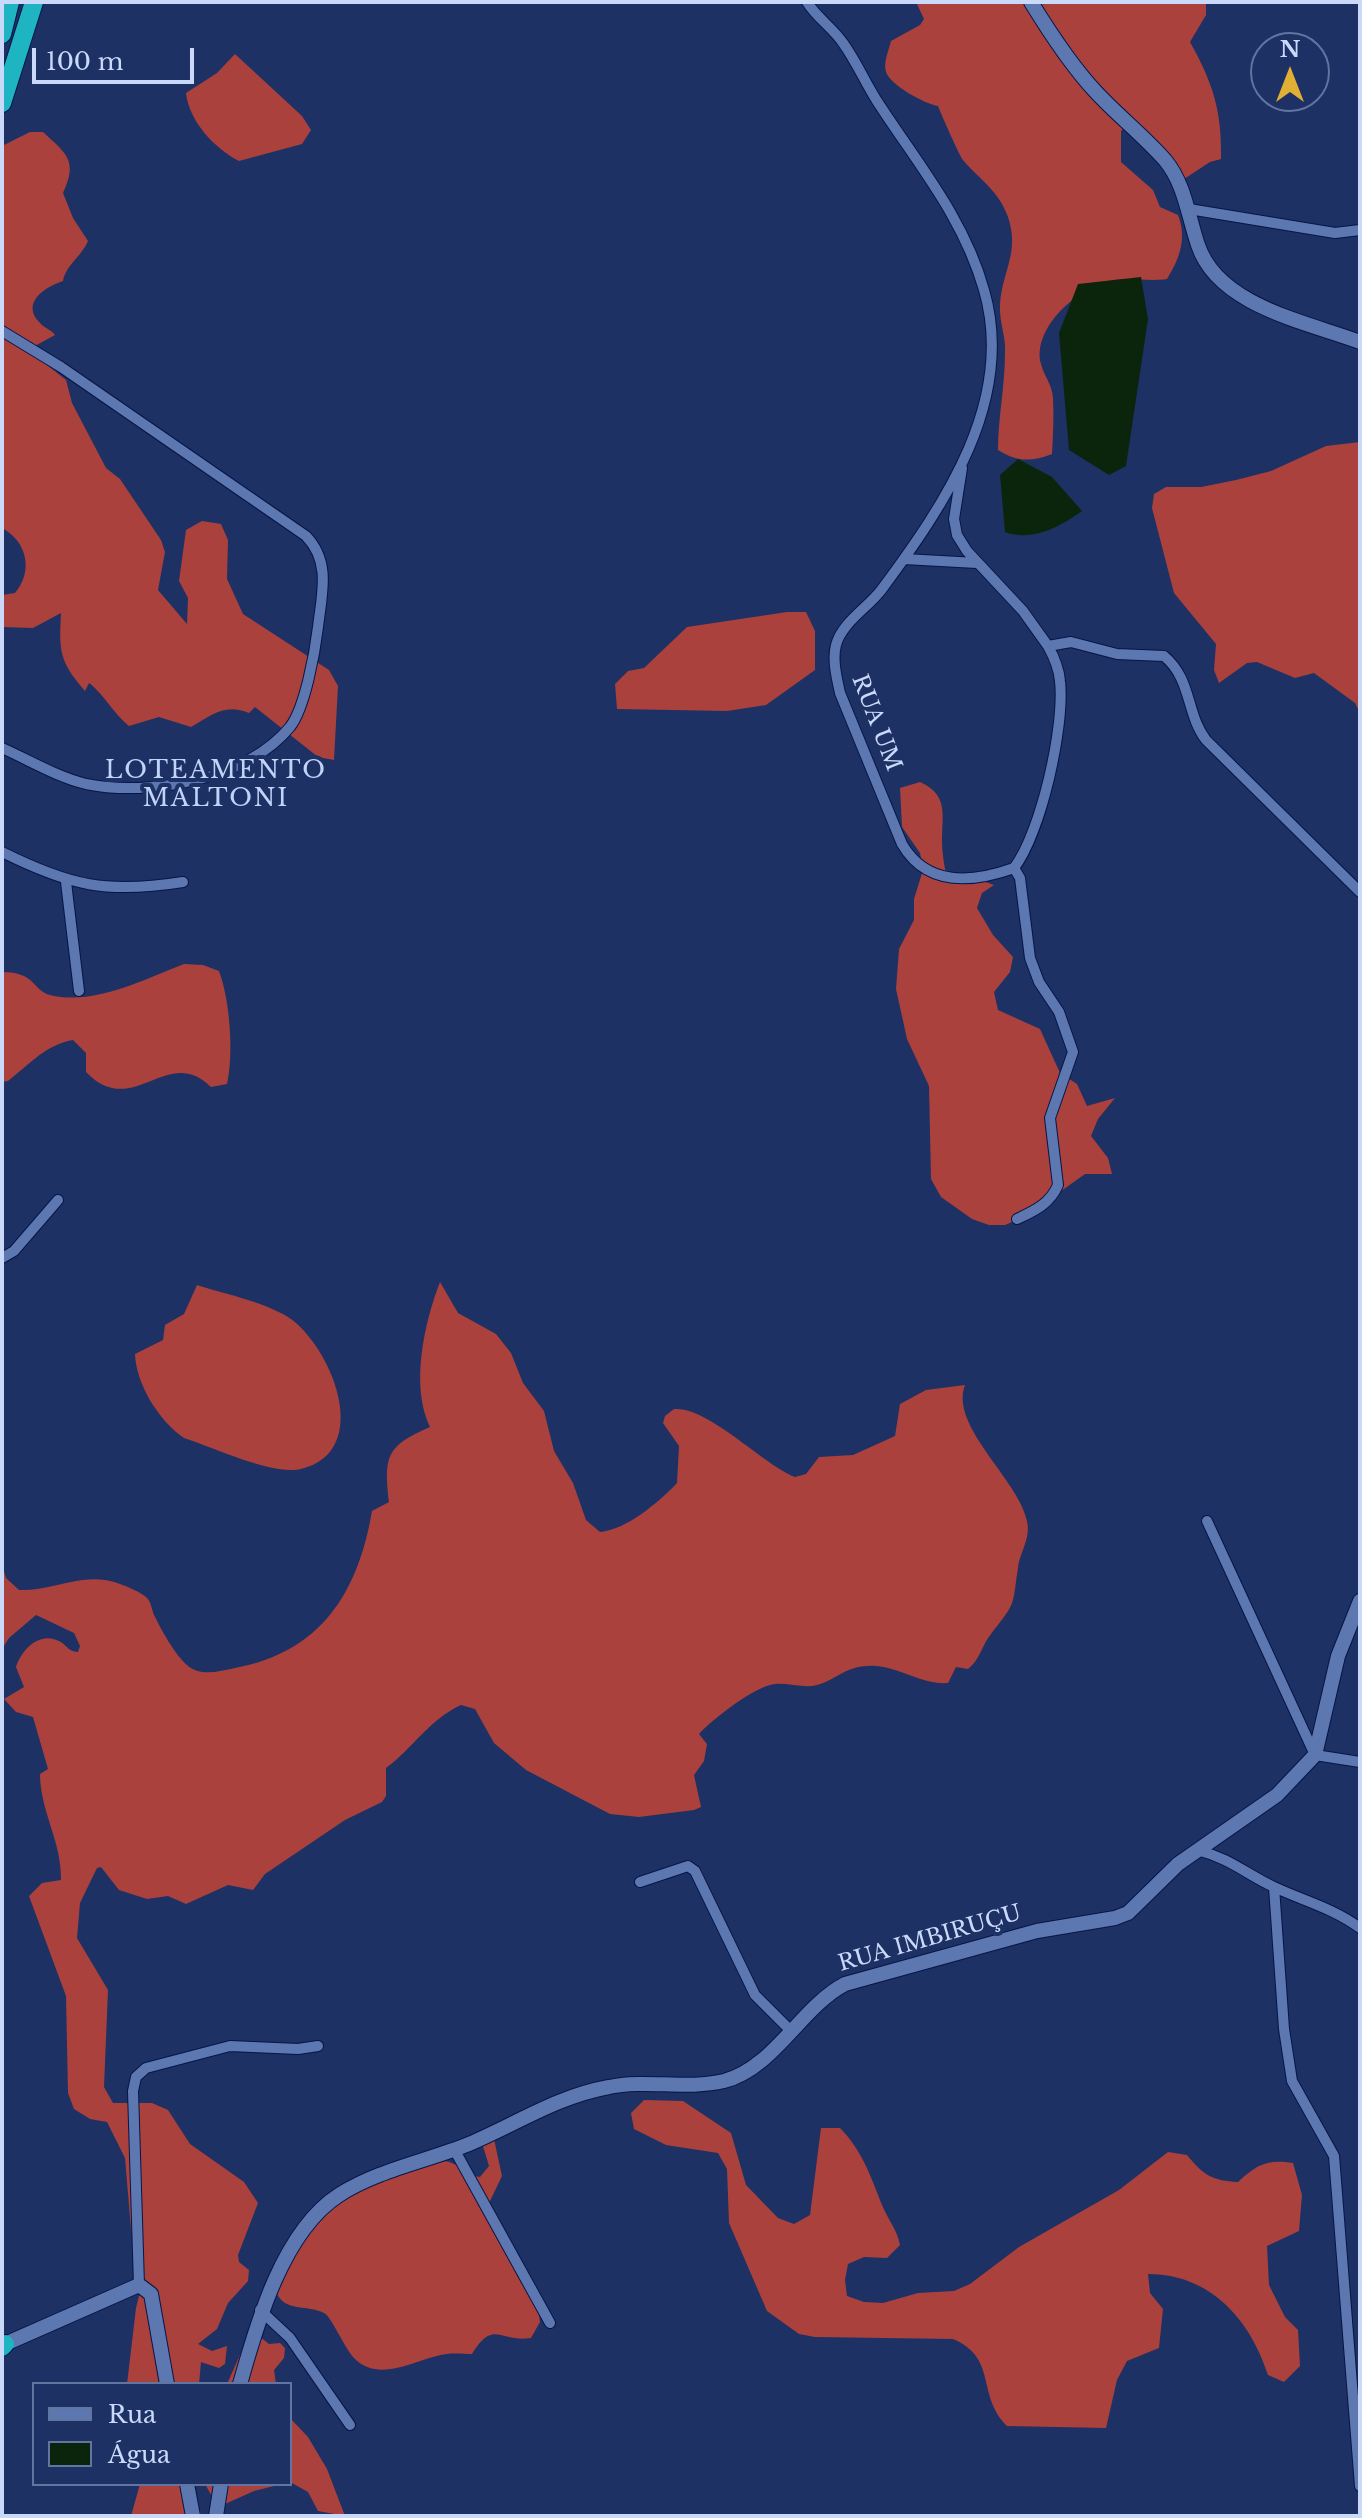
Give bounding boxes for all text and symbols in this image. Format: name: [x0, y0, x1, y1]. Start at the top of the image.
scale bar: [36, 32, 198, 82]
north arrow: [1250, 32, 1330, 112]
text: N: [1280, 36, 1300, 63]
text: 100 m: [46, 47, 124, 76]
street label: RUA UM: [846, 671, 906, 775]
district label: LOTEAMENTO MALTONI: [105, 757, 327, 813]
street label: RUA IMBIRUÇU: [835, 1900, 1025, 1978]
legend: [32, 2382, 292, 2486]
text: Rua: [108, 2400, 156, 2429]
text: Água: [108, 2440, 170, 2469]

